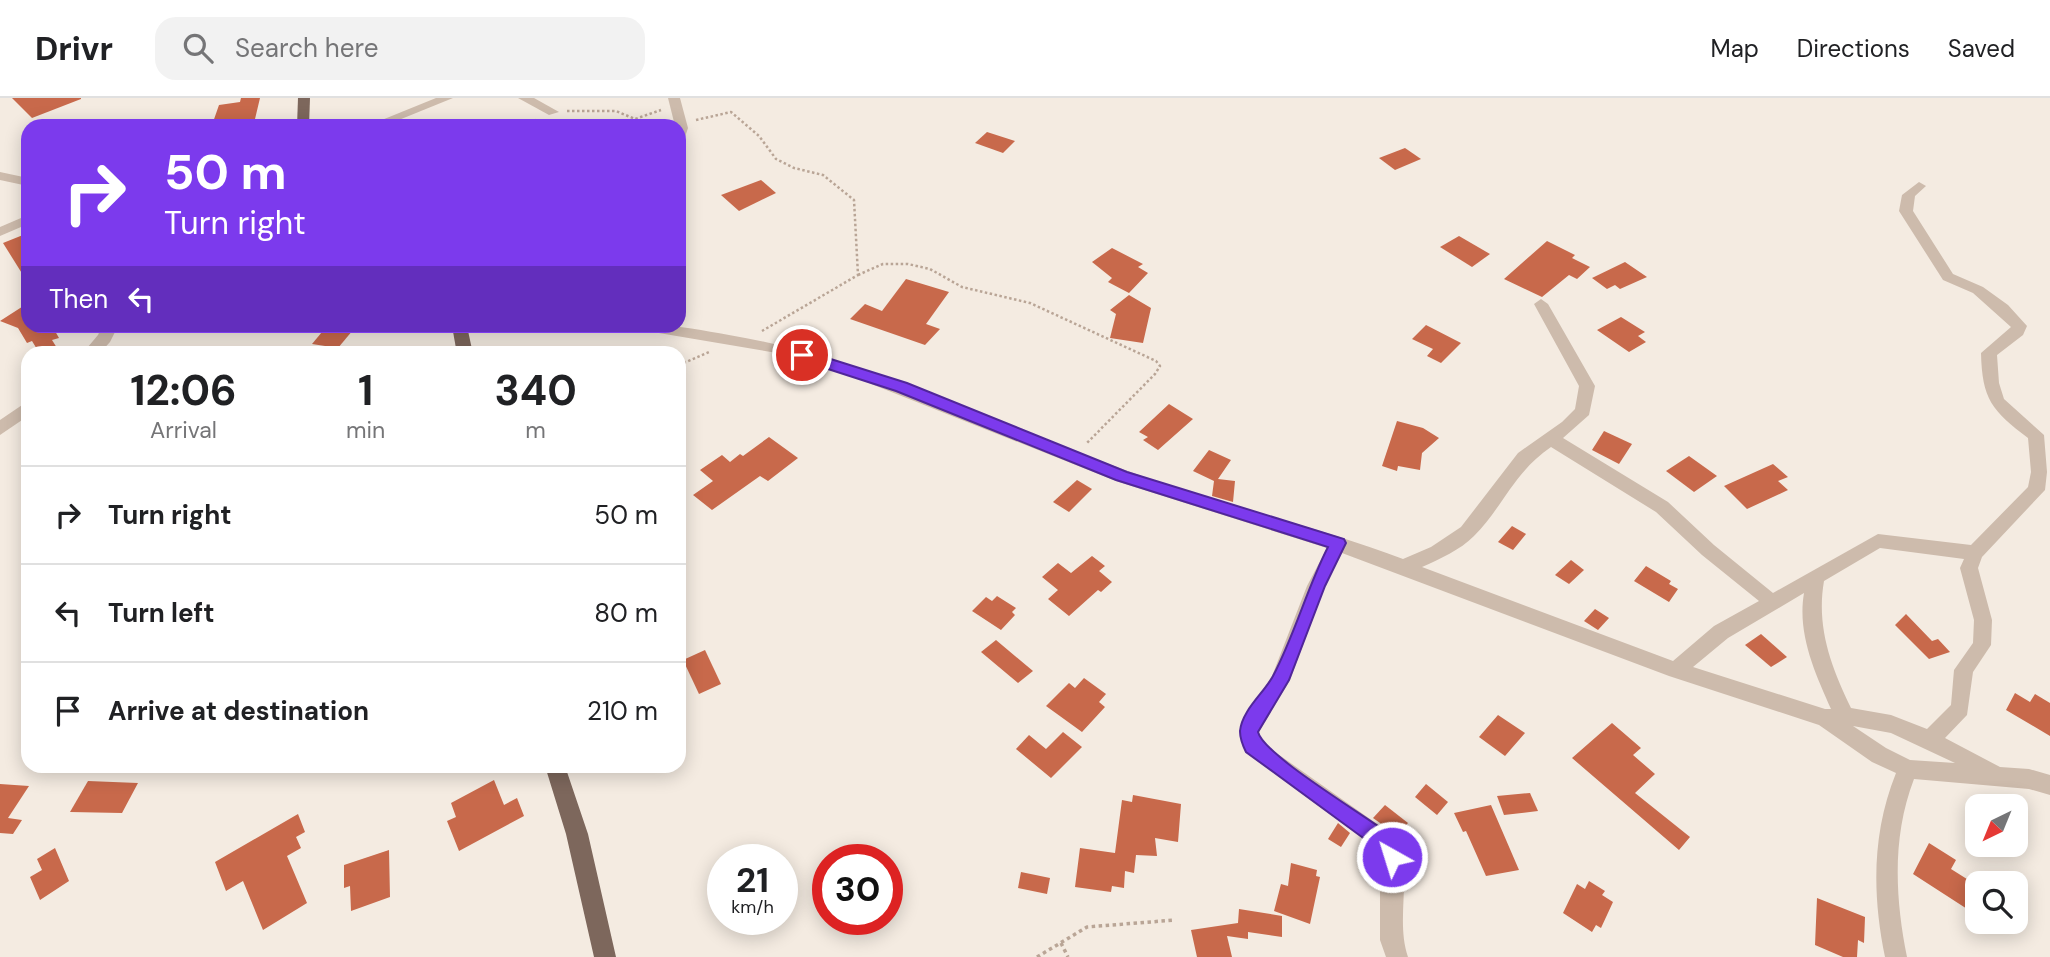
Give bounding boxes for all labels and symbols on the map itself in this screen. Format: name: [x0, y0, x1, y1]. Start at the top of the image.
pin: [772, 325, 832, 385]
north arrow: [1965, 794, 2028, 858]
position arrow: [1355, 820, 1429, 894]
speed limit sign: 30: [812, 844, 903, 935]

